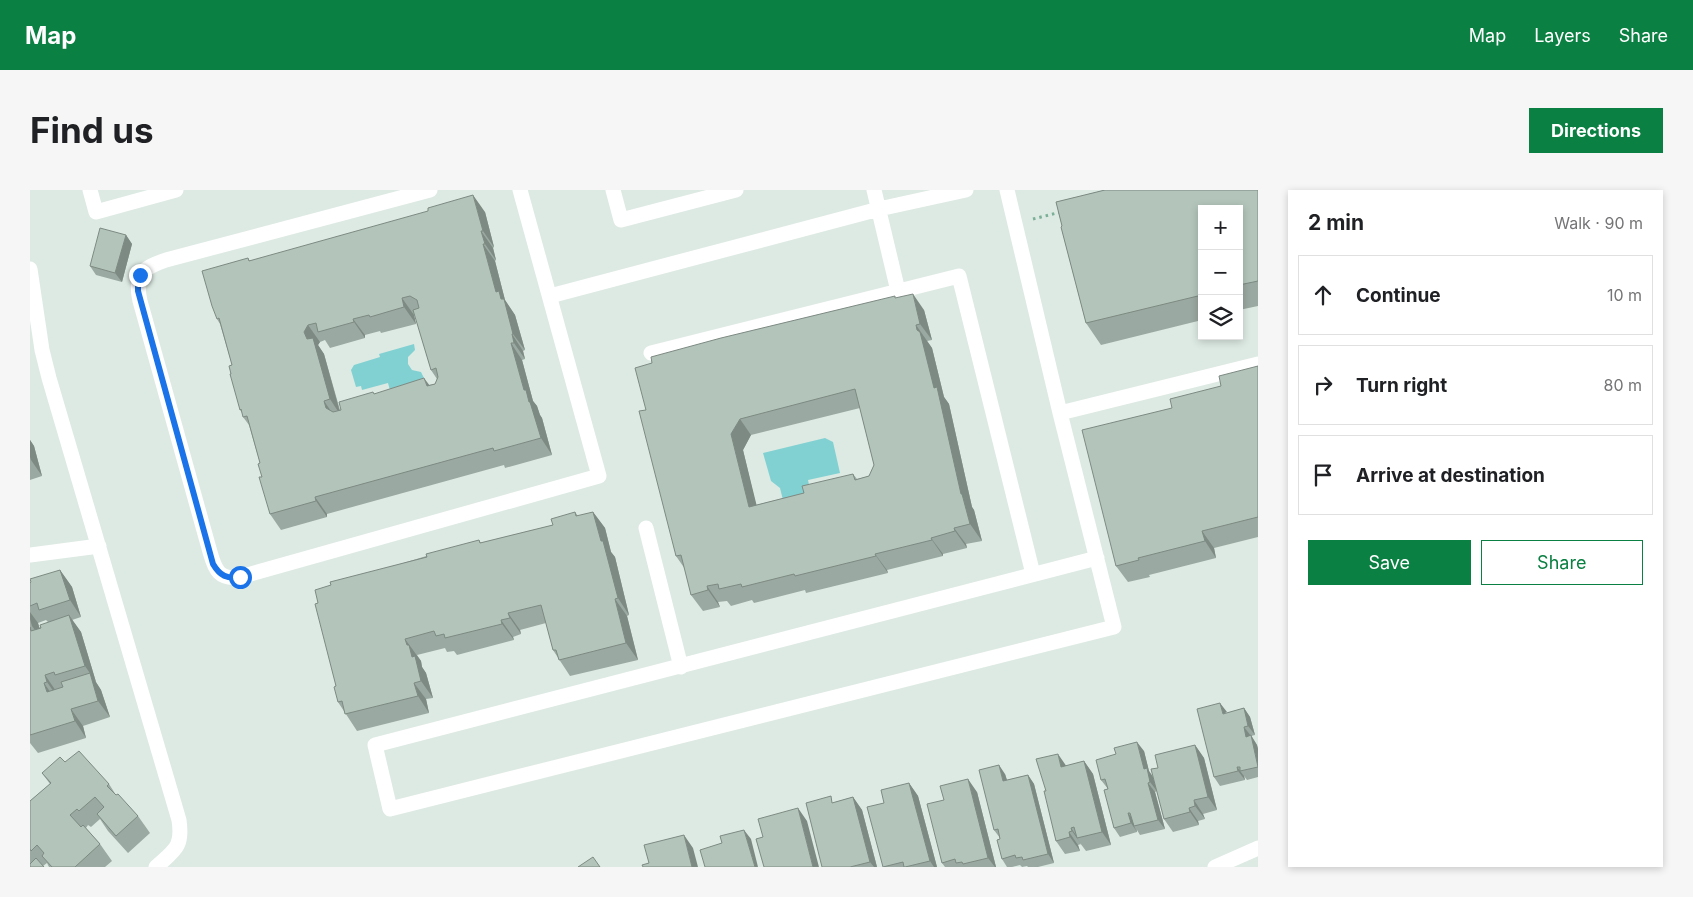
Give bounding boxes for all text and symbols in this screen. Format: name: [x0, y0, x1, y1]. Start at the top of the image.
text: Map: [25, 21, 76, 50]
text: Map: [1469, 25, 1506, 46]
text: Layers: [1534, 25, 1591, 46]
text: Share: [1619, 25, 1668, 46]
button: Directions: [1529, 108, 1663, 153]
text: Find us: [30, 109, 154, 151]
map controls: [1198, 205, 1243, 340]
button: +: [1198, 205, 1243, 250]
text: 2 min: [1308, 210, 1364, 235]
text: Walk · 90 m: [1554, 213, 1643, 233]
button: −: [1198, 250, 1243, 295]
route end: [129, 264, 152, 287]
icon: ahead: [1309, 281, 1337, 309]
text: Continue: [1356, 284, 1441, 307]
text: 10 m: [1607, 285, 1642, 305]
button: layers: [1198, 295, 1243, 340]
icon: right: [1309, 371, 1337, 399]
text: Turn right: [1356, 374, 1447, 397]
text: 80 m: [1603, 375, 1642, 395]
icon: arrive: [1309, 461, 1337, 489]
text: Arrive at destination: [1356, 464, 1545, 487]
button: Save: [1308, 540, 1471, 585]
button: Share: [1481, 540, 1643, 585]
route start: [229, 566, 252, 589]

